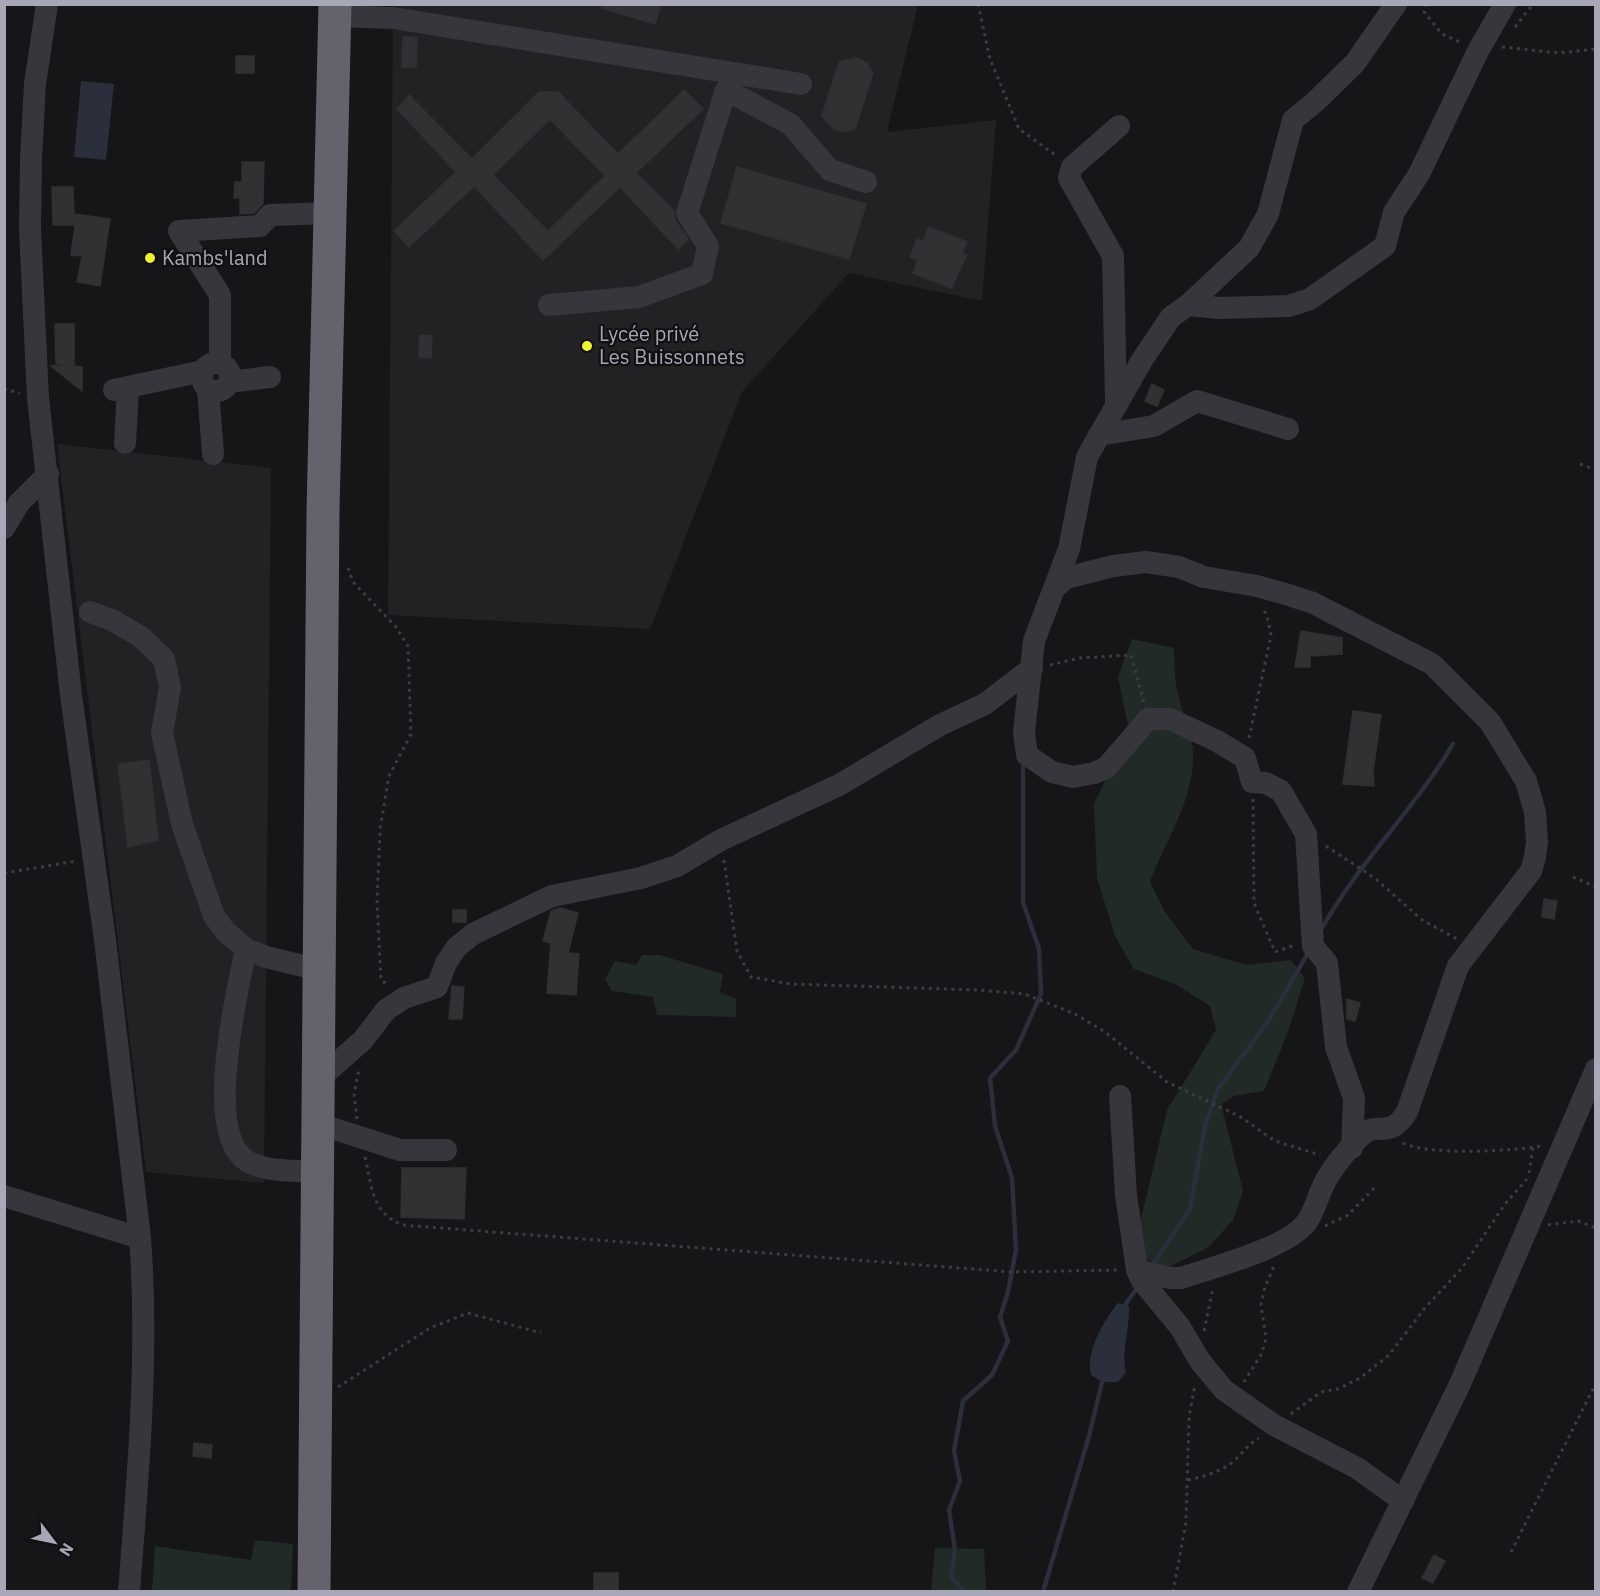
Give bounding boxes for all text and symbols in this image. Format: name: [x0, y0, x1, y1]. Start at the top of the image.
place label: Kambs'land: [162, 244, 268, 271]
marker: Kambs'land: [143, 251, 157, 265]
place label: Lycée privé Les Buissonnets: [599, 320, 745, 370]
marker: Lycée privé Les Buissonnets: [580, 339, 594, 353]
north arrow: [24, 1512, 84, 1572]
text: N: [55, 1540, 78, 1560]

